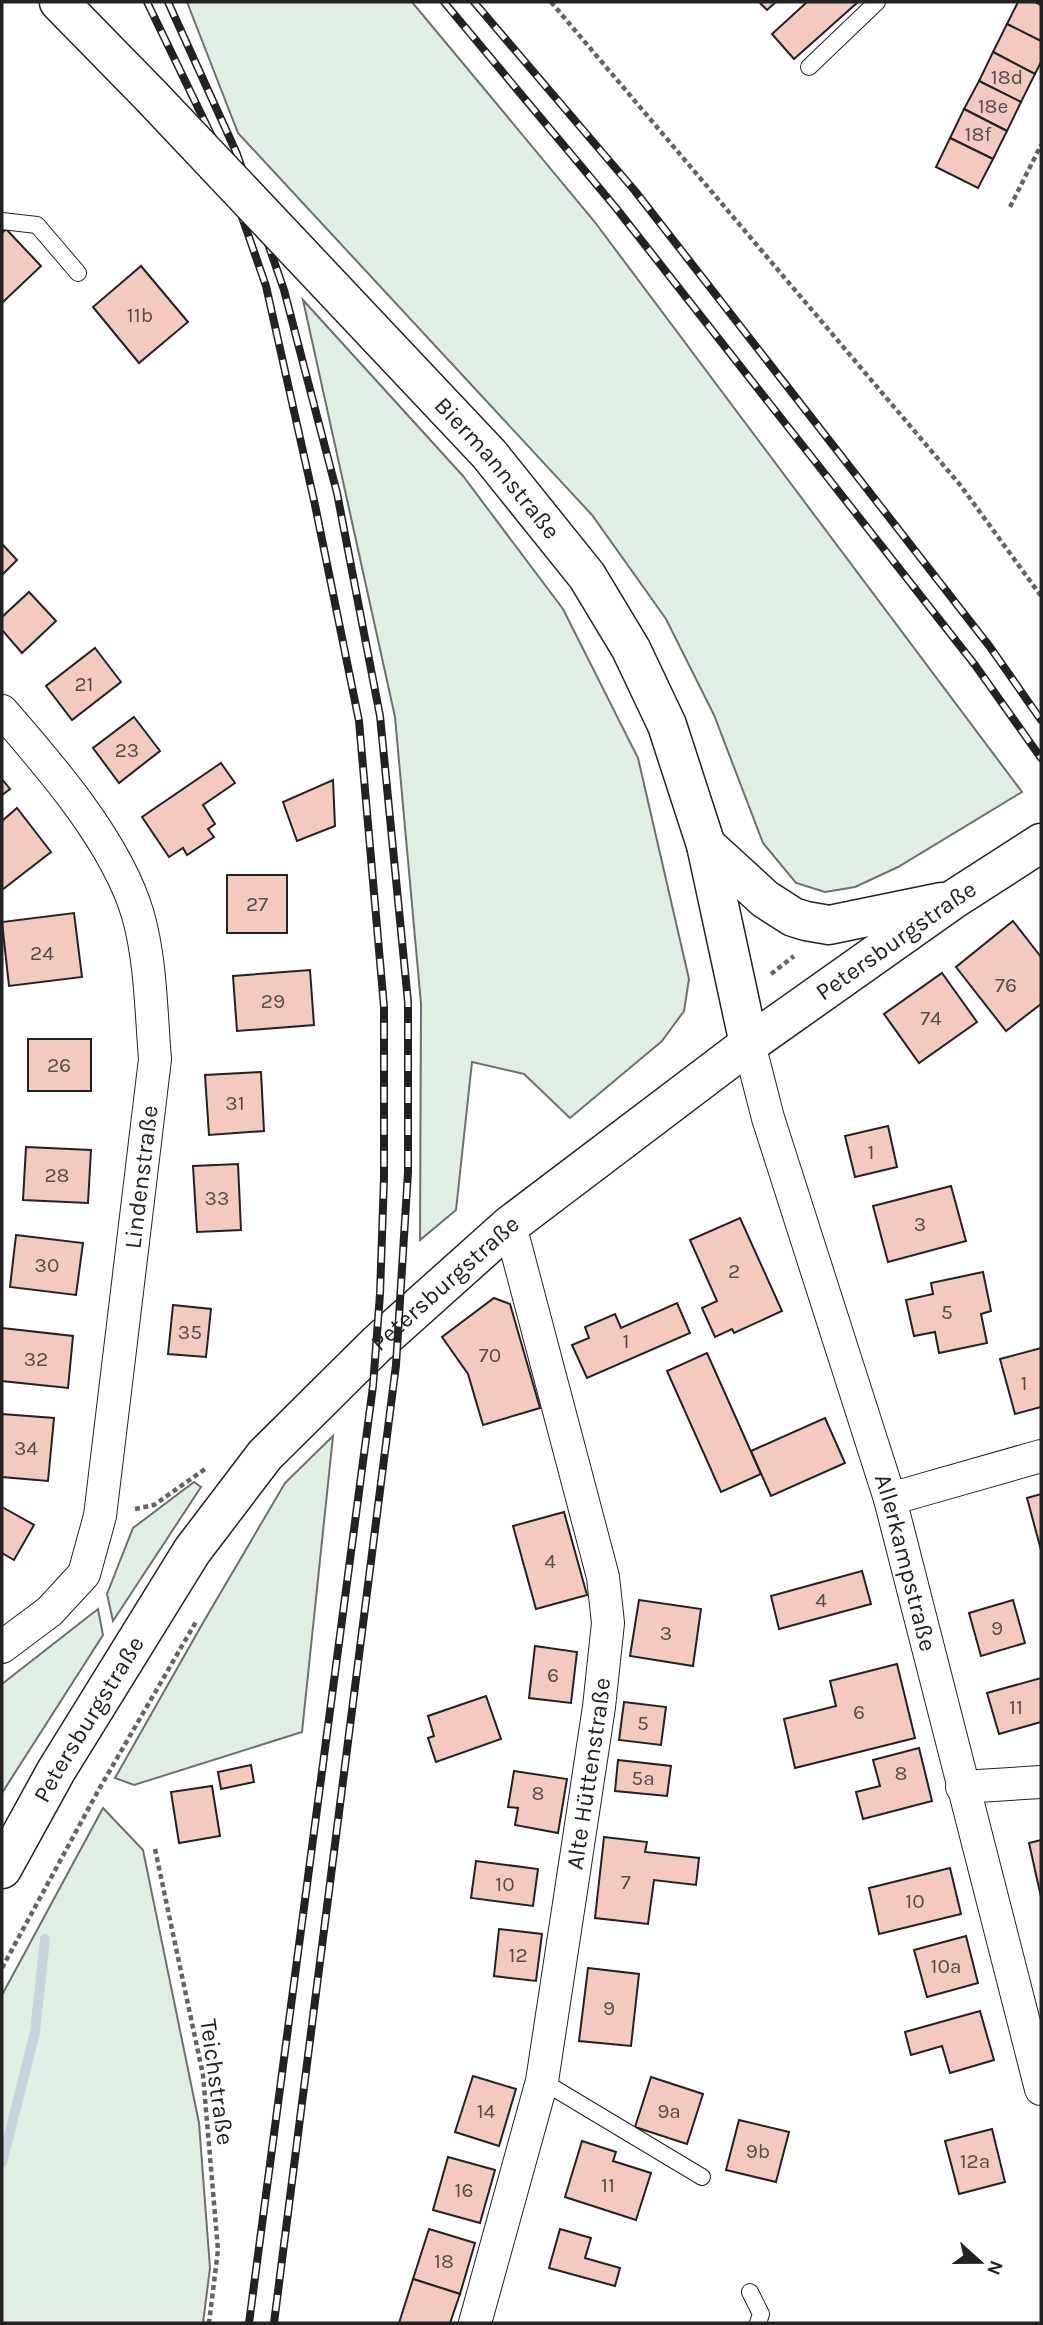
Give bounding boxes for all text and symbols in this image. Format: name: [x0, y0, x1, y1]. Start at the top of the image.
house number: 18d: [991, 65, 1023, 89]
house number: 18e: [978, 94, 1008, 118]
house number: 18f: [964, 122, 992, 146]
house number: 11b: [127, 303, 153, 327]
street label: Biermannstraße: [429, 391, 566, 545]
house number: 21: [74, 672, 94, 696]
house number: 23: [115, 738, 139, 762]
street label: Petersburgstraße: [810, 874, 981, 1006]
house number: 27: [246, 892, 268, 916]
house number: 24: [30, 941, 54, 965]
house number: 76: [995, 973, 1017, 997]
house number: 29: [261, 989, 285, 1013]
house number: 74: [920, 1006, 942, 1030]
house number: 26: [47, 1053, 71, 1077]
house number: 31: [225, 1091, 245, 1115]
street label: Lindenstraße: [118, 1104, 164, 1250]
house number: 1: [868, 1140, 874, 1164]
house number: 28: [44, 1163, 70, 1187]
house number: 33: [205, 1186, 229, 1210]
street label: Petersburgstraße: [365, 1209, 524, 1357]
house number: 3: [914, 1212, 926, 1236]
house number: 30: [35, 1253, 59, 1277]
house number: 2: [728, 1259, 740, 1283]
house number: 5: [941, 1300, 953, 1324]
house number: 35: [178, 1320, 202, 1344]
house number: 1: [623, 1329, 629, 1353]
house number: 70: [479, 1343, 501, 1367]
house number: 32: [24, 1347, 48, 1371]
house number: 1: [1021, 1371, 1027, 1395]
house number: 34: [14, 1436, 38, 1460]
street label: Allerkampstraße: [869, 1470, 942, 1654]
house number: 4: [544, 1549, 556, 1573]
house number: 4: [815, 1588, 827, 1612]
house number: 9: [991, 1616, 1003, 1640]
house number: 3: [660, 1621, 672, 1645]
street label: Petersburgstraße: [27, 1631, 150, 1807]
house number: 6: [547, 1663, 559, 1687]
street label: Alte Hüttenstraße: [560, 1676, 616, 1872]
house number: 11: [1009, 1695, 1023, 1719]
house number: 6: [853, 1700, 865, 1724]
house number: 5: [637, 1711, 649, 1735]
house number: 8: [895, 1761, 907, 1785]
house number: 5a: [631, 1766, 655, 1790]
house number: 8: [532, 1781, 544, 1805]
house number: 7: [621, 1870, 631, 1894]
house number: 10: [495, 1872, 515, 1896]
house number: 10: [905, 1889, 925, 1913]
house number: 12: [508, 1943, 528, 1967]
house number: 10a: [931, 1954, 961, 1978]
house number: 9: [603, 1996, 615, 2020]
street label: Teichstraße: [194, 2017, 240, 2147]
house number: 14: [477, 2099, 496, 2123]
house number: 9a: [657, 2099, 681, 2123]
house number: 9b: [746, 2139, 770, 2163]
house number: 12a: [960, 2149, 990, 2173]
house number: 11: [601, 2173, 615, 2197]
house number: 16: [455, 2178, 473, 2202]
north arrow: [945, 2227, 1015, 2297]
house number: 18: [434, 2249, 454, 2273]
text: N: [982, 2257, 1008, 2278]

